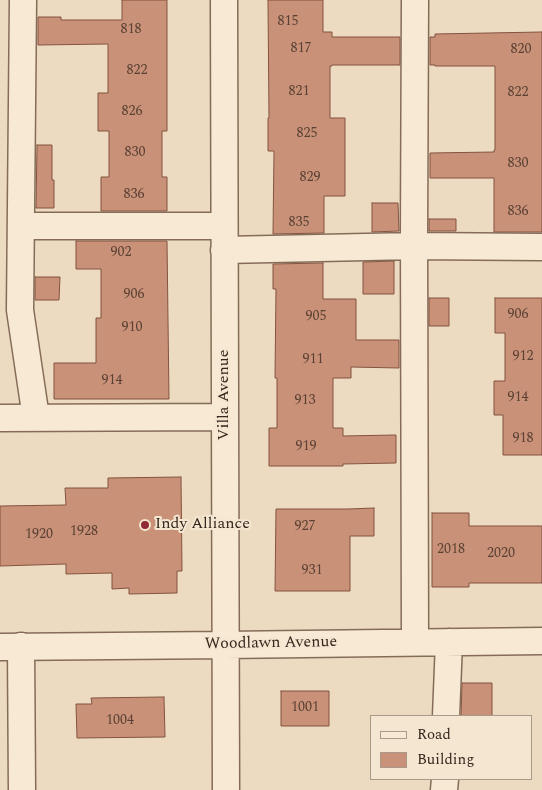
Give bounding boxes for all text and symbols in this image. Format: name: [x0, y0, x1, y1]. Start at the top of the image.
house number: 815: [278, 14, 298, 30]
house number: 818: [121, 22, 141, 38]
house number: 817: [291, 41, 311, 57]
house number: 820: [511, 42, 531, 58]
house number: 822: [127, 63, 147, 79]
house number: 821: [289, 84, 309, 100]
house number: 822: [508, 85, 528, 101]
house number: 826: [122, 104, 142, 120]
house number: 825: [297, 126, 317, 142]
house number: 830: [125, 145, 145, 161]
house number: 830: [508, 156, 528, 172]
house number: 829: [300, 170, 320, 186]
house number: 836: [124, 187, 144, 203]
house number: 836: [508, 204, 528, 220]
house number: 835: [289, 215, 309, 231]
house number: 902: [111, 245, 131, 261]
house number: 906: [124, 287, 144, 303]
house number: 906: [508, 307, 528, 323]
house number: 905: [306, 309, 326, 325]
house number: 910: [122, 320, 142, 336]
house number: 912: [513, 349, 533, 365]
street label: Villa Avenue: [215, 350, 235, 440]
house number: 911: [303, 352, 323, 368]
house number: 914: [102, 373, 122, 389]
house number: 914: [508, 390, 528, 406]
house number: 913: [295, 393, 315, 409]
house number: 918: [513, 431, 533, 447]
house number: 919: [296, 439, 316, 455]
place label: Indy Alliance: [155, 515, 250, 535]
marker: Indy Alliance: [139, 519, 151, 531]
house number: 927: [295, 519, 315, 535]
house number: 1928: [70, 524, 98, 540]
house number: 1920: [25, 527, 53, 543]
house number: 2018: [437, 542, 465, 558]
house number: 2020: [487, 546, 515, 562]
house number: 931: [302, 563, 322, 579]
street label: Woodlawn Avenue: [205, 633, 337, 655]
house number: 1001: [291, 700, 319, 716]
house number: 1004: [106, 713, 134, 729]
legend: [370, 715, 532, 780]
text: Road: [417, 723, 451, 746]
text: Building: [417, 748, 474, 771]

